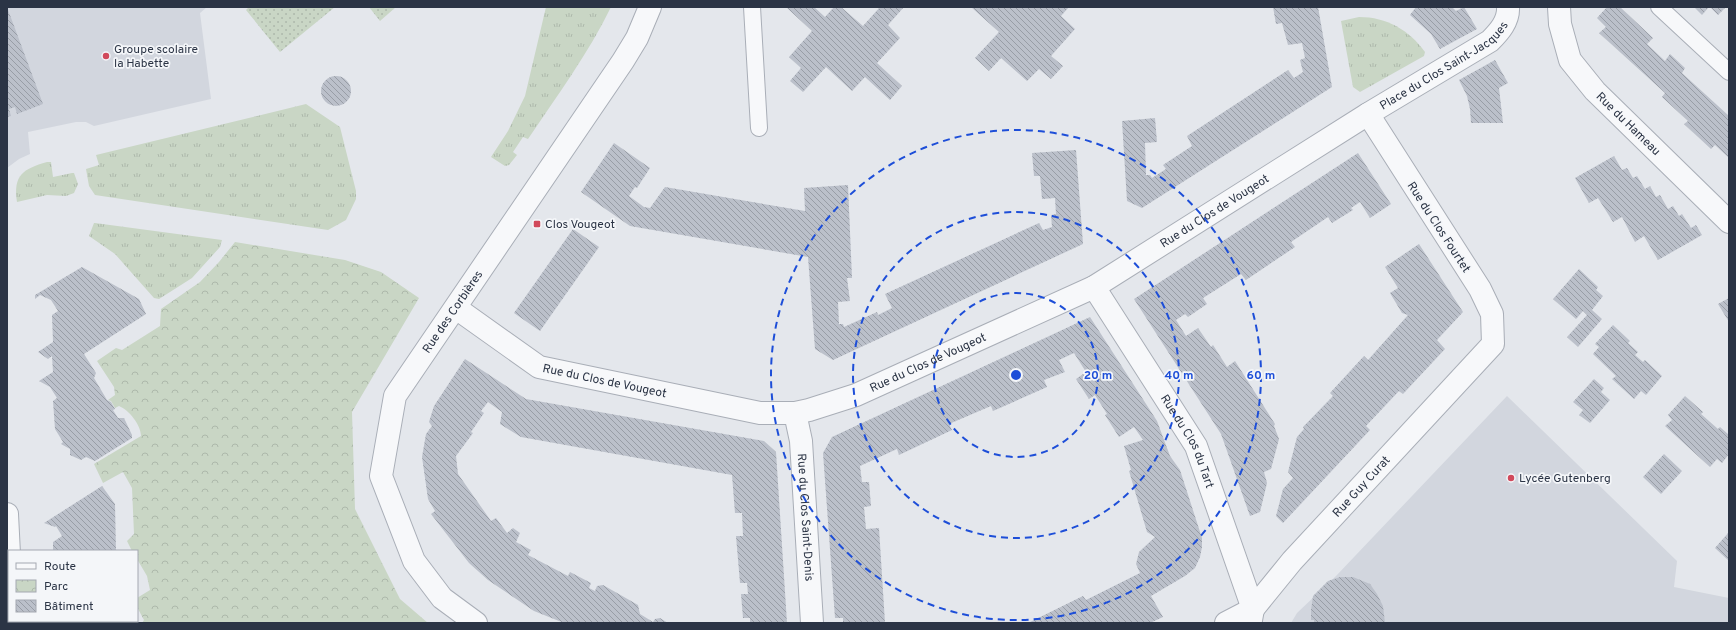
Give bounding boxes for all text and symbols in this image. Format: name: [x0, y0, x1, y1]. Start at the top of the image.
street label: Place du Clos Saint-Jacques: [1377, 19, 1513, 114]
place label: Groupe scolaire la Habette: [114, 42, 198, 72]
marker: Groupe scolaire la Habette: [101, 51, 111, 61]
street label: Rue du Hameau: [1592, 89, 1664, 160]
street label: Rue du Clos de Vougeot: [1157, 171, 1273, 252]
street label: Rue du Clos Fourtet: [1403, 179, 1474, 276]
place label: Clos Vougeot: [545, 217, 615, 233]
marker: Clos Vougeot: [532, 219, 542, 229]
street label: Rue des Corbières: [419, 268, 487, 357]
street label: Rue du Clos de Vougeot: [867, 330, 989, 397]
street label: Rue du Clos de Vougeot: [541, 361, 668, 402]
centre of rings: [1009, 368, 1023, 382]
text: 20 m: [1084, 368, 1112, 384]
text: 40 m: [1164, 368, 1194, 384]
text: 60 m: [1247, 368, 1275, 384]
street label: Rue du Clos du Tart: [1156, 392, 1217, 491]
street label: Rue du Clos Saint-Denis: [793, 453, 816, 582]
street label: Rue Guy Curat: [1330, 453, 1394, 521]
place label: Lycée Gutenberg: [1519, 471, 1611, 487]
marker: Lycée Gutenberg: [1506, 473, 1516, 483]
legend: [8, 550, 138, 622]
text: Route: [44, 559, 76, 575]
text: Parc: [44, 579, 68, 595]
text: Bâtiment: [44, 599, 94, 615]

